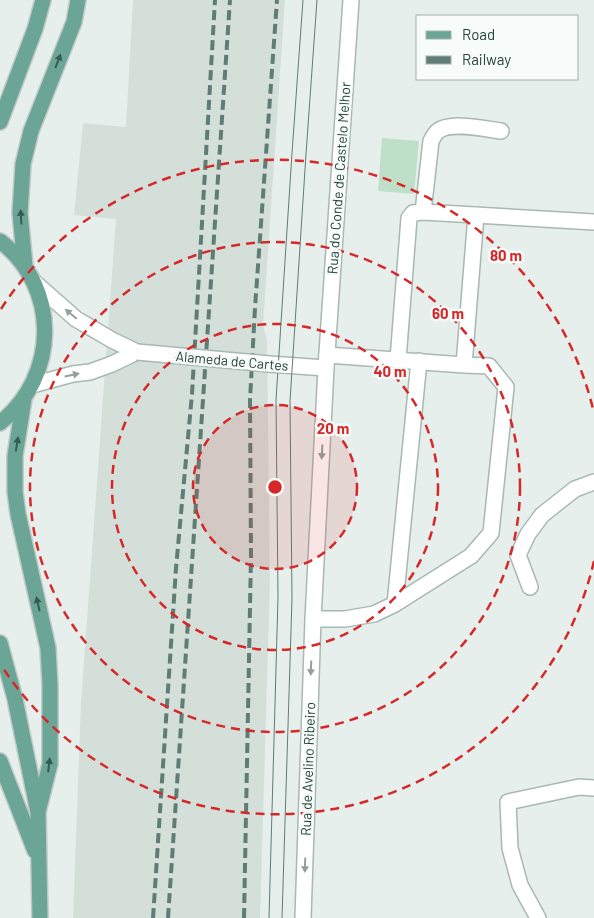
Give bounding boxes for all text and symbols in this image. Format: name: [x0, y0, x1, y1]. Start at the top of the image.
legend: [416, 15, 579, 80]
text: Road: [462, 25, 495, 43]
text: Railway: [462, 50, 511, 68]
one-way arrow: [54, 53, 62, 68]
street label: Rua do Conde de Castelo Melhor: [323, 81, 354, 275]
one-way arrow: [16, 209, 24, 225]
text: 80 m: [490, 246, 522, 264]
text: 60 m: [432, 304, 464, 322]
one-way arrow: [65, 308, 77, 320]
street label: Alameda de Cartes: [175, 347, 289, 374]
text: 40 m: [373, 362, 407, 380]
one-way arrow: [64, 371, 79, 379]
text: 20 m: [317, 419, 349, 437]
one-way arrow: [13, 435, 21, 451]
one-way arrow: [317, 444, 325, 460]
centre of rings: [266, 478, 284, 496]
one-way arrow: [34, 596, 42, 611]
one-way arrow: [307, 660, 315, 676]
street label: Rua de Avelino Ribeiro: [297, 702, 318, 836]
one-way arrow: [45, 757, 53, 773]
one-way arrow: [300, 858, 308, 874]

